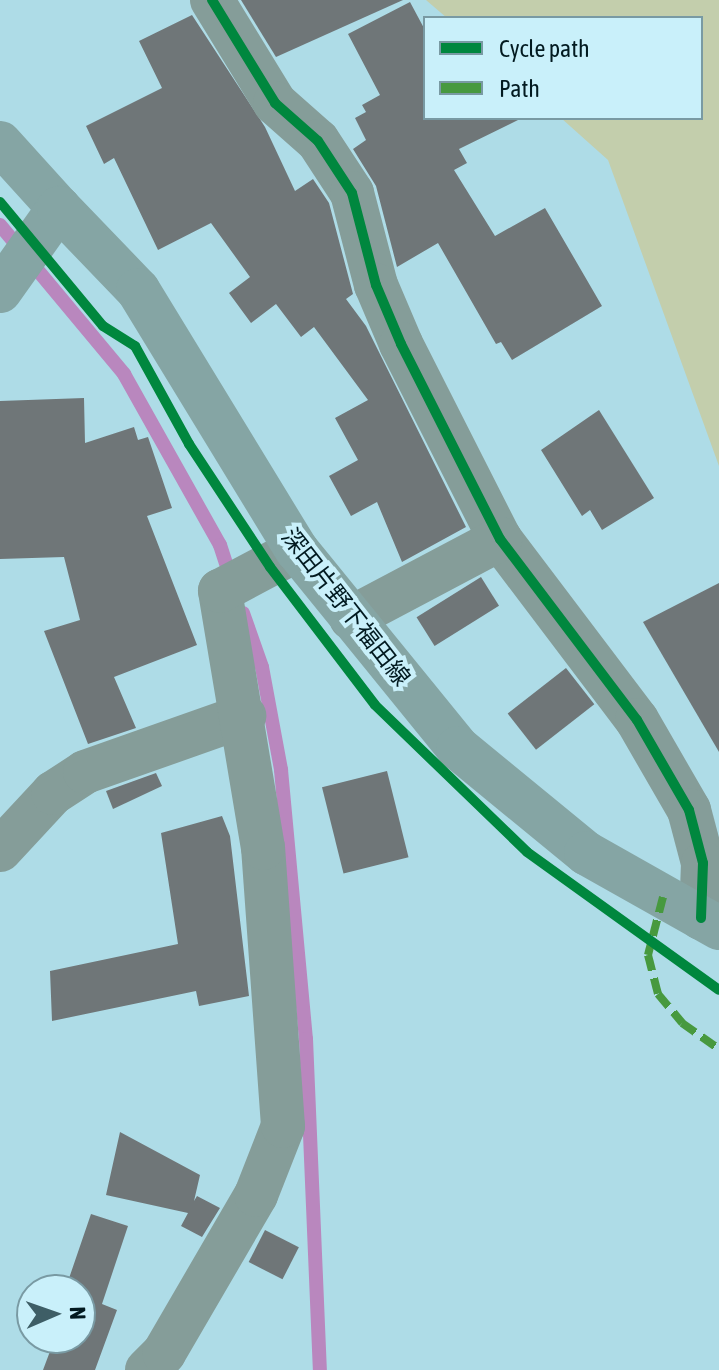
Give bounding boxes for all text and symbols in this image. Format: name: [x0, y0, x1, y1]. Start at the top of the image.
legend: [423, 16, 703, 120]
text: Cycle path: [499, 35, 590, 62]
text: Path: [499, 75, 540, 102]
street label: 深田片野下福田線: [276, 522, 416, 692]
north arrow: [16, 1274, 96, 1354]
text: N: [65, 1306, 91, 1320]

